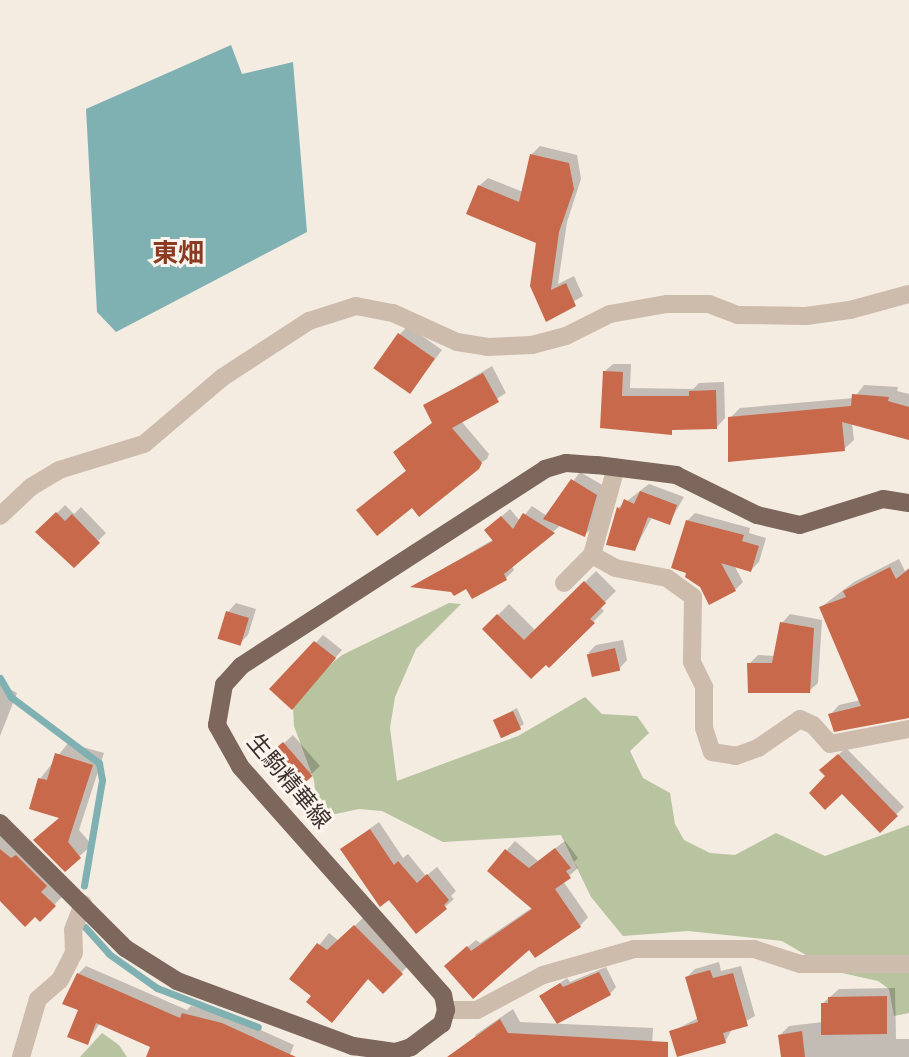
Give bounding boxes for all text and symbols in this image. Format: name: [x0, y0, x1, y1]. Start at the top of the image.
district label: 東畑: [152, 238, 204, 270]
street label: 生駒精華線: [241, 728, 337, 834]

